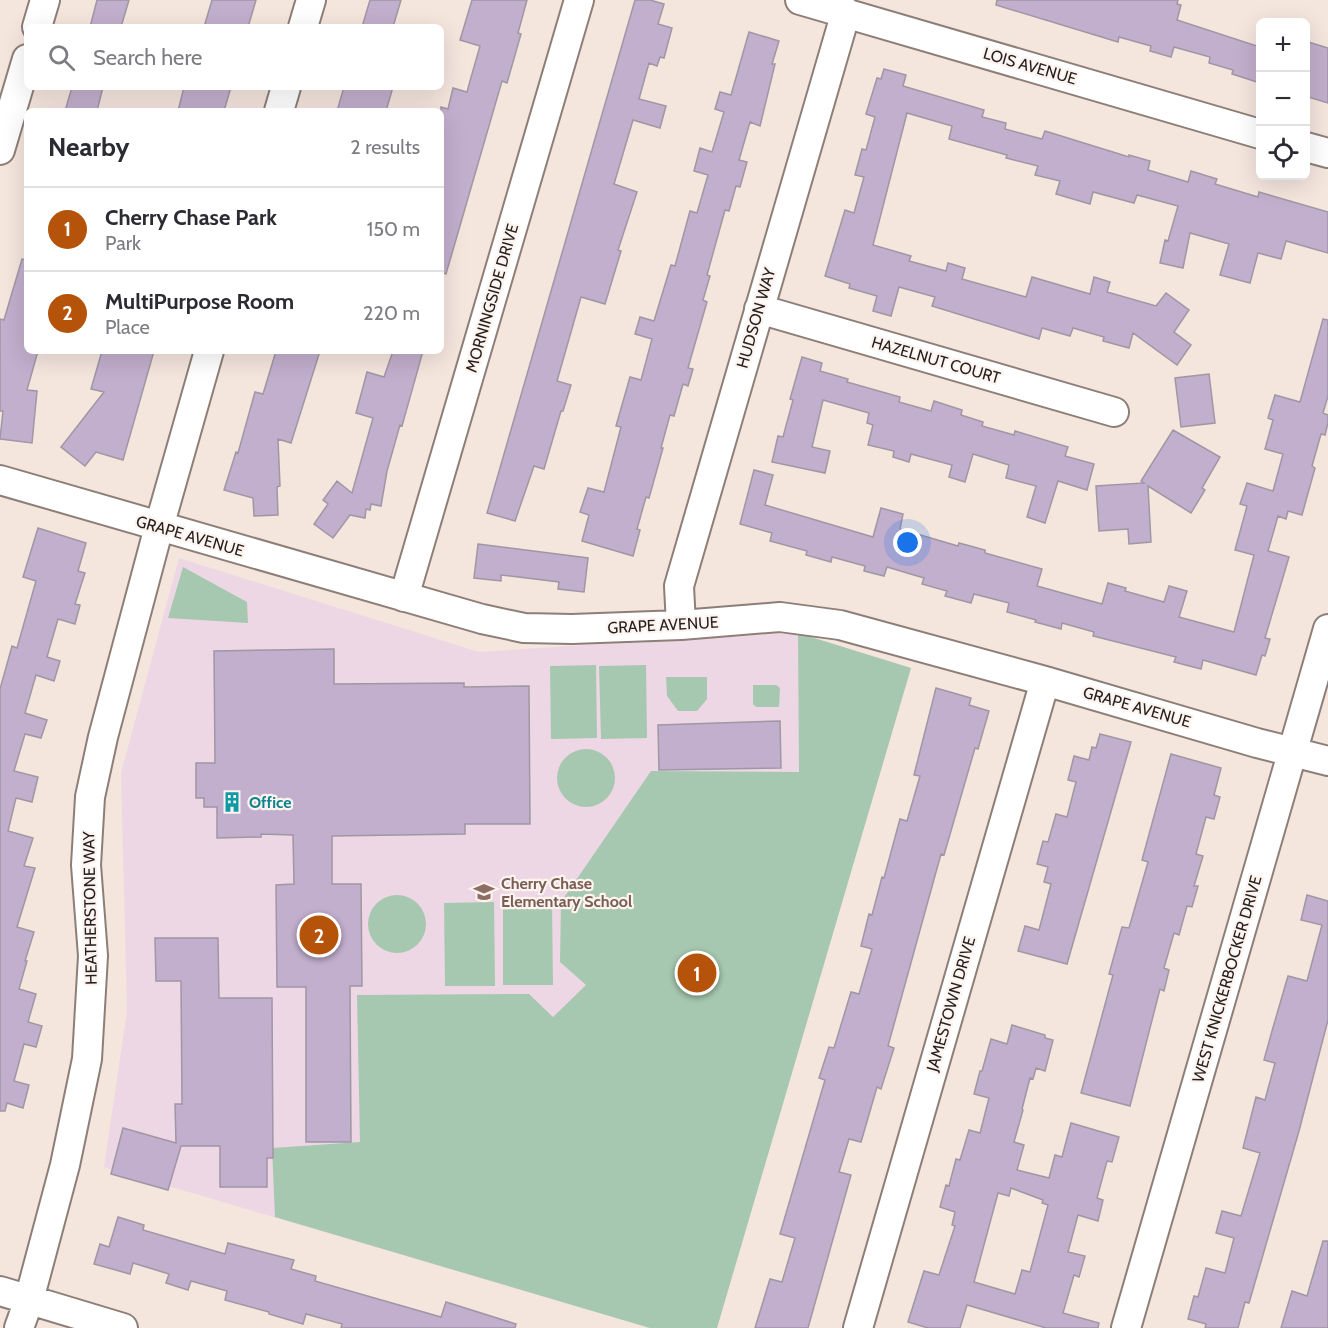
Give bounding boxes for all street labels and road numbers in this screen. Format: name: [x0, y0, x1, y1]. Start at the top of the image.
street label: LOIS AVENUE: [981, 44, 1079, 88]
street label: MORNINGSIDE DRIVE: [462, 221, 522, 375]
street label: HUDSON WAY: [733, 265, 780, 370]
street label: HAZELNUT COURT: [869, 332, 1003, 388]
street label: GRAPE AVENUE: [134, 512, 246, 561]
street label: GRAPE AVENUE: [607, 613, 719, 637]
street label: GRAPE AVENUE: [1081, 683, 1193, 732]
street label: HEATHERSTONE WAY: [79, 830, 101, 985]
street label: WEST KNICKERBOCKER DRIVE: [1188, 873, 1266, 1085]
street label: JAMESTOWN DRIVE: [922, 934, 979, 1075]

